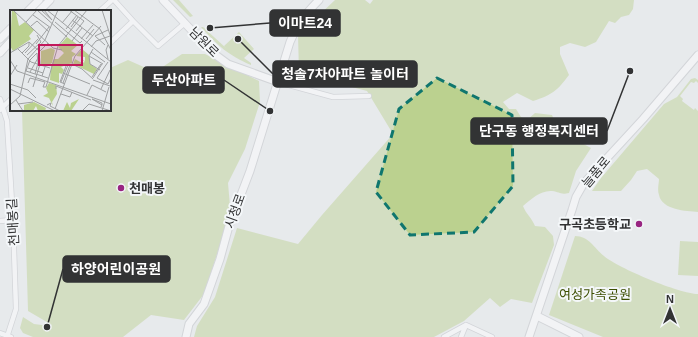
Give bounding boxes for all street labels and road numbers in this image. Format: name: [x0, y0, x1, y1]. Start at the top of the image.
street label: 남원로: [186, 24, 222, 60]
street label: 늘품로: [579, 153, 613, 191]
street label: 시청로: [222, 192, 248, 230]
street label: 천매봉길: [4, 198, 22, 246]

